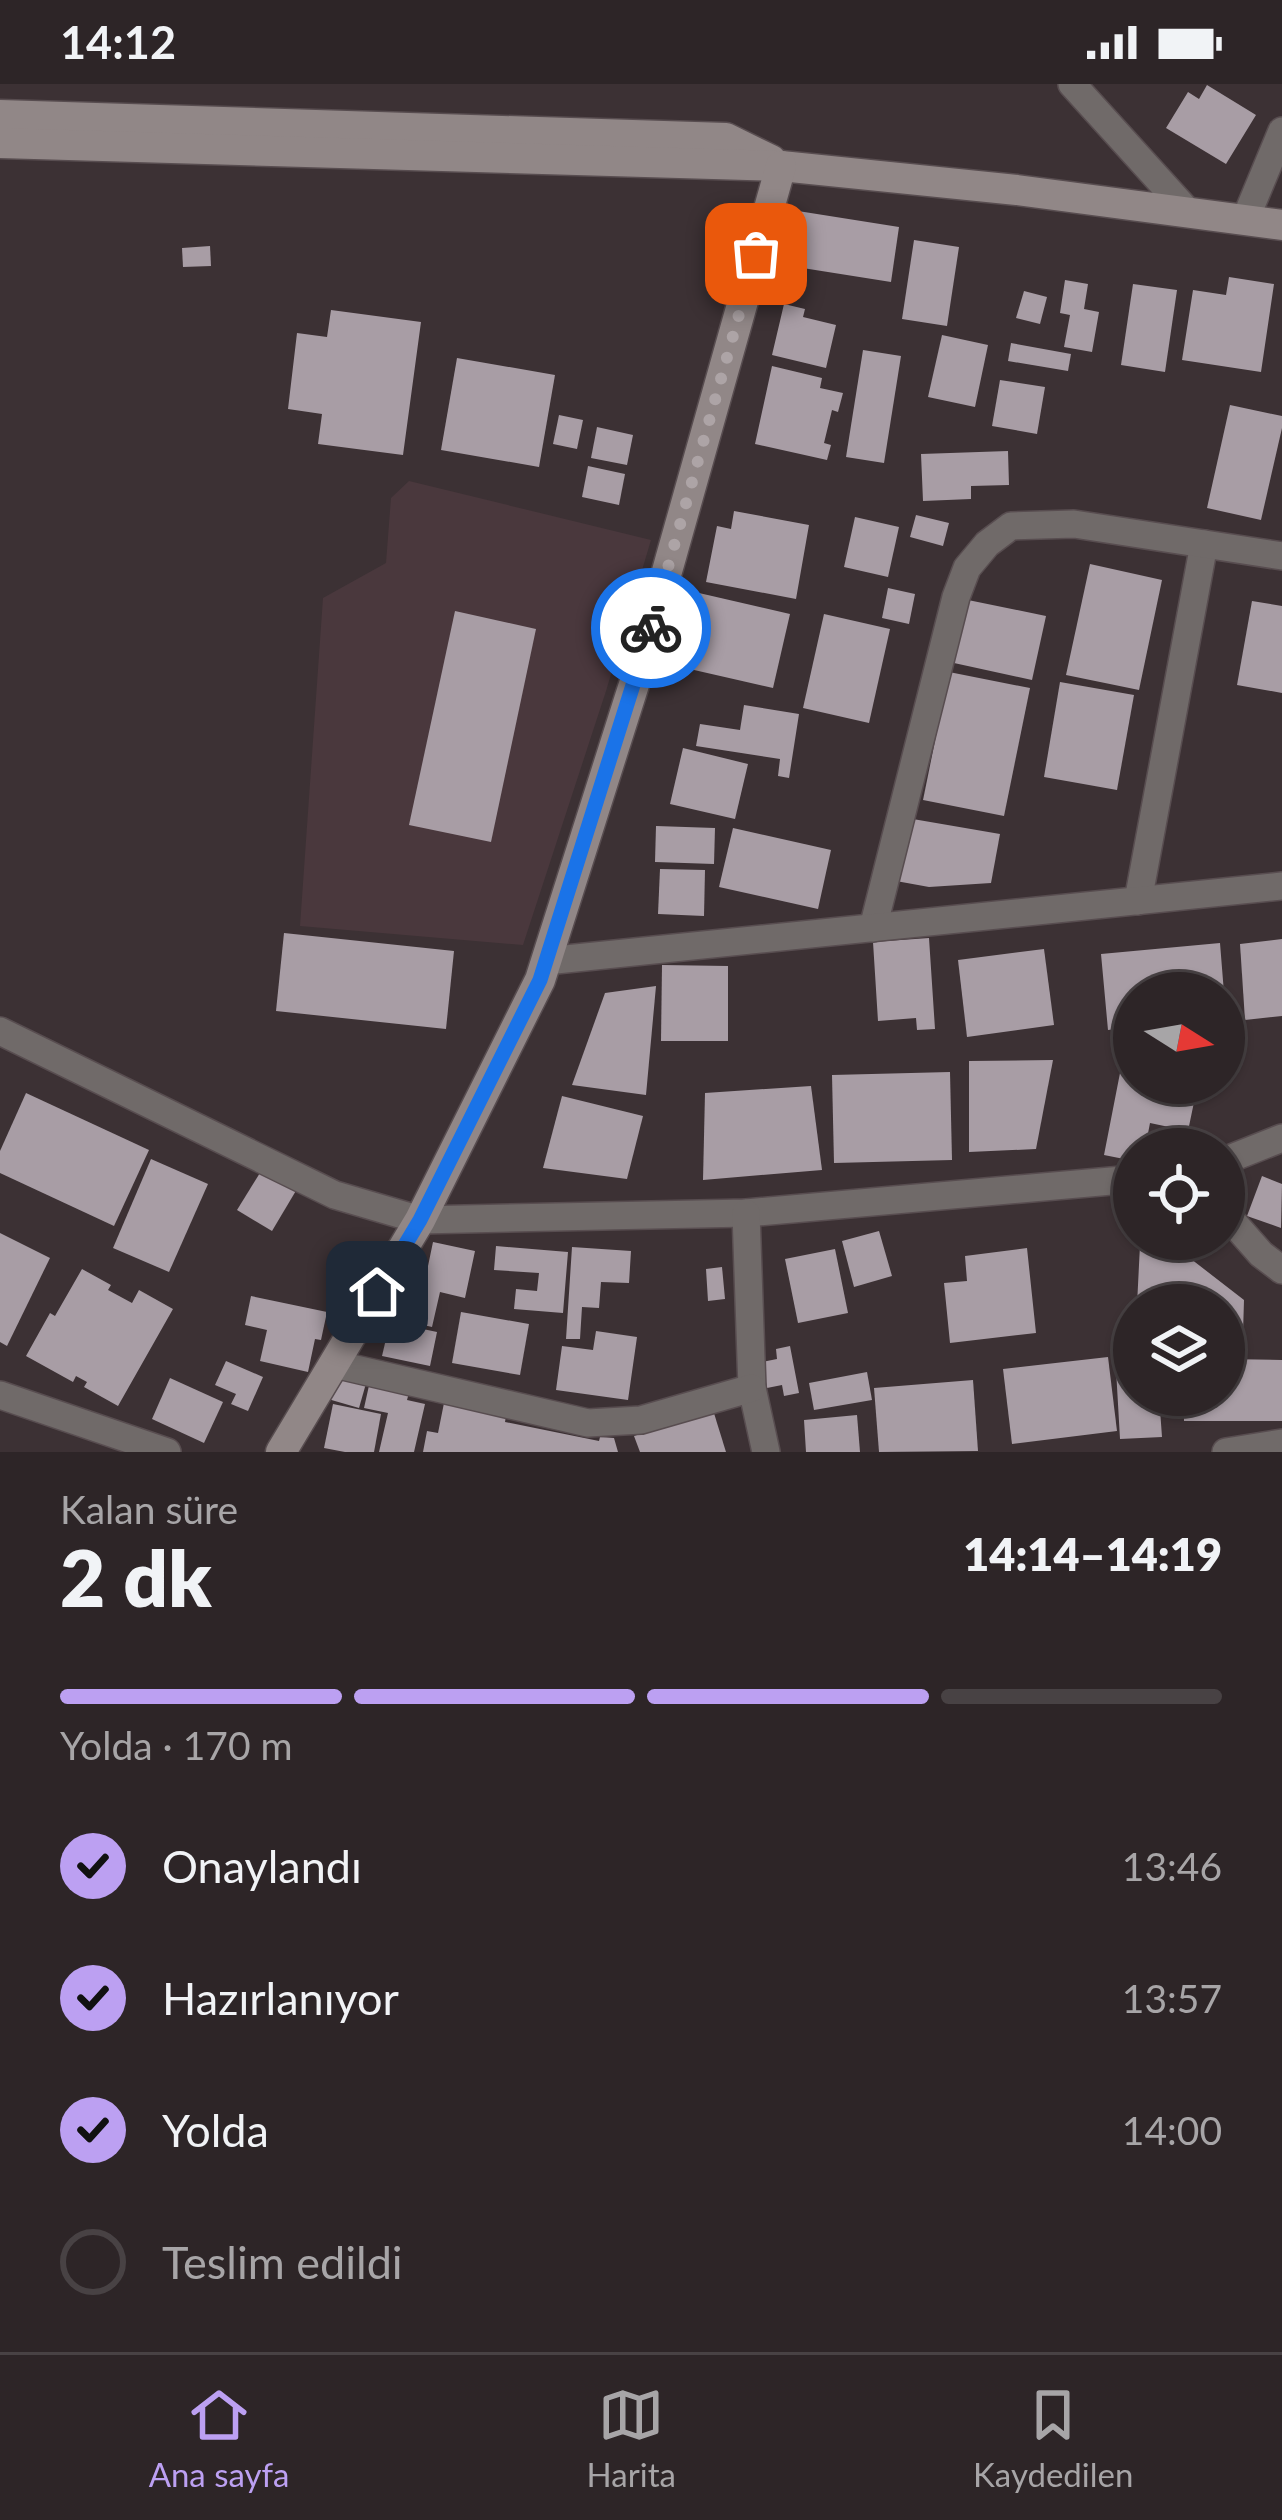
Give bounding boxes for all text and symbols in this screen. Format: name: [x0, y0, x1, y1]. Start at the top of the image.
text: 14:12: [60, 15, 176, 69]
pin: [705, 203, 807, 305]
icon: bag: [723, 221, 789, 287]
courier: [591, 568, 711, 688]
icon: bike: [618, 595, 684, 661]
north arrow: [1113, 972, 1245, 1104]
map controls: [1113, 972, 1245, 1416]
button: locate: [1113, 1128, 1245, 1260]
pin: [326, 1241, 428, 1343]
icon: home: [344, 1259, 410, 1325]
button: layers: [1113, 1284, 1245, 1416]
text: Kalan süre: [60, 1486, 238, 1532]
text: 14:14–14:19: [963, 1527, 1222, 1581]
text: 2 dk: [60, 1530, 212, 1624]
text: Yolda · 170 m: [60, 1722, 293, 1768]
icon: check: [60, 1833, 126, 1899]
text: Onaylandı: [162, 1839, 362, 1893]
text: 13:46: [1122, 1843, 1222, 1889]
icon: check: [60, 1965, 126, 2031]
text: Hazırlanıyor: [162, 1971, 399, 2025]
text: 13:57: [1122, 1975, 1222, 2021]
icon: check: [60, 2097, 126, 2163]
text: Yolda: [162, 2103, 269, 2157]
text: 14:00: [1122, 2107, 1222, 2153]
text: Teslim edildi: [162, 2235, 403, 2289]
tab: Ana sayfa: [149, 2382, 289, 2494]
tab: Harita: [587, 2382, 676, 2494]
tab: Kaydedilen: [973, 2382, 1133, 2494]

